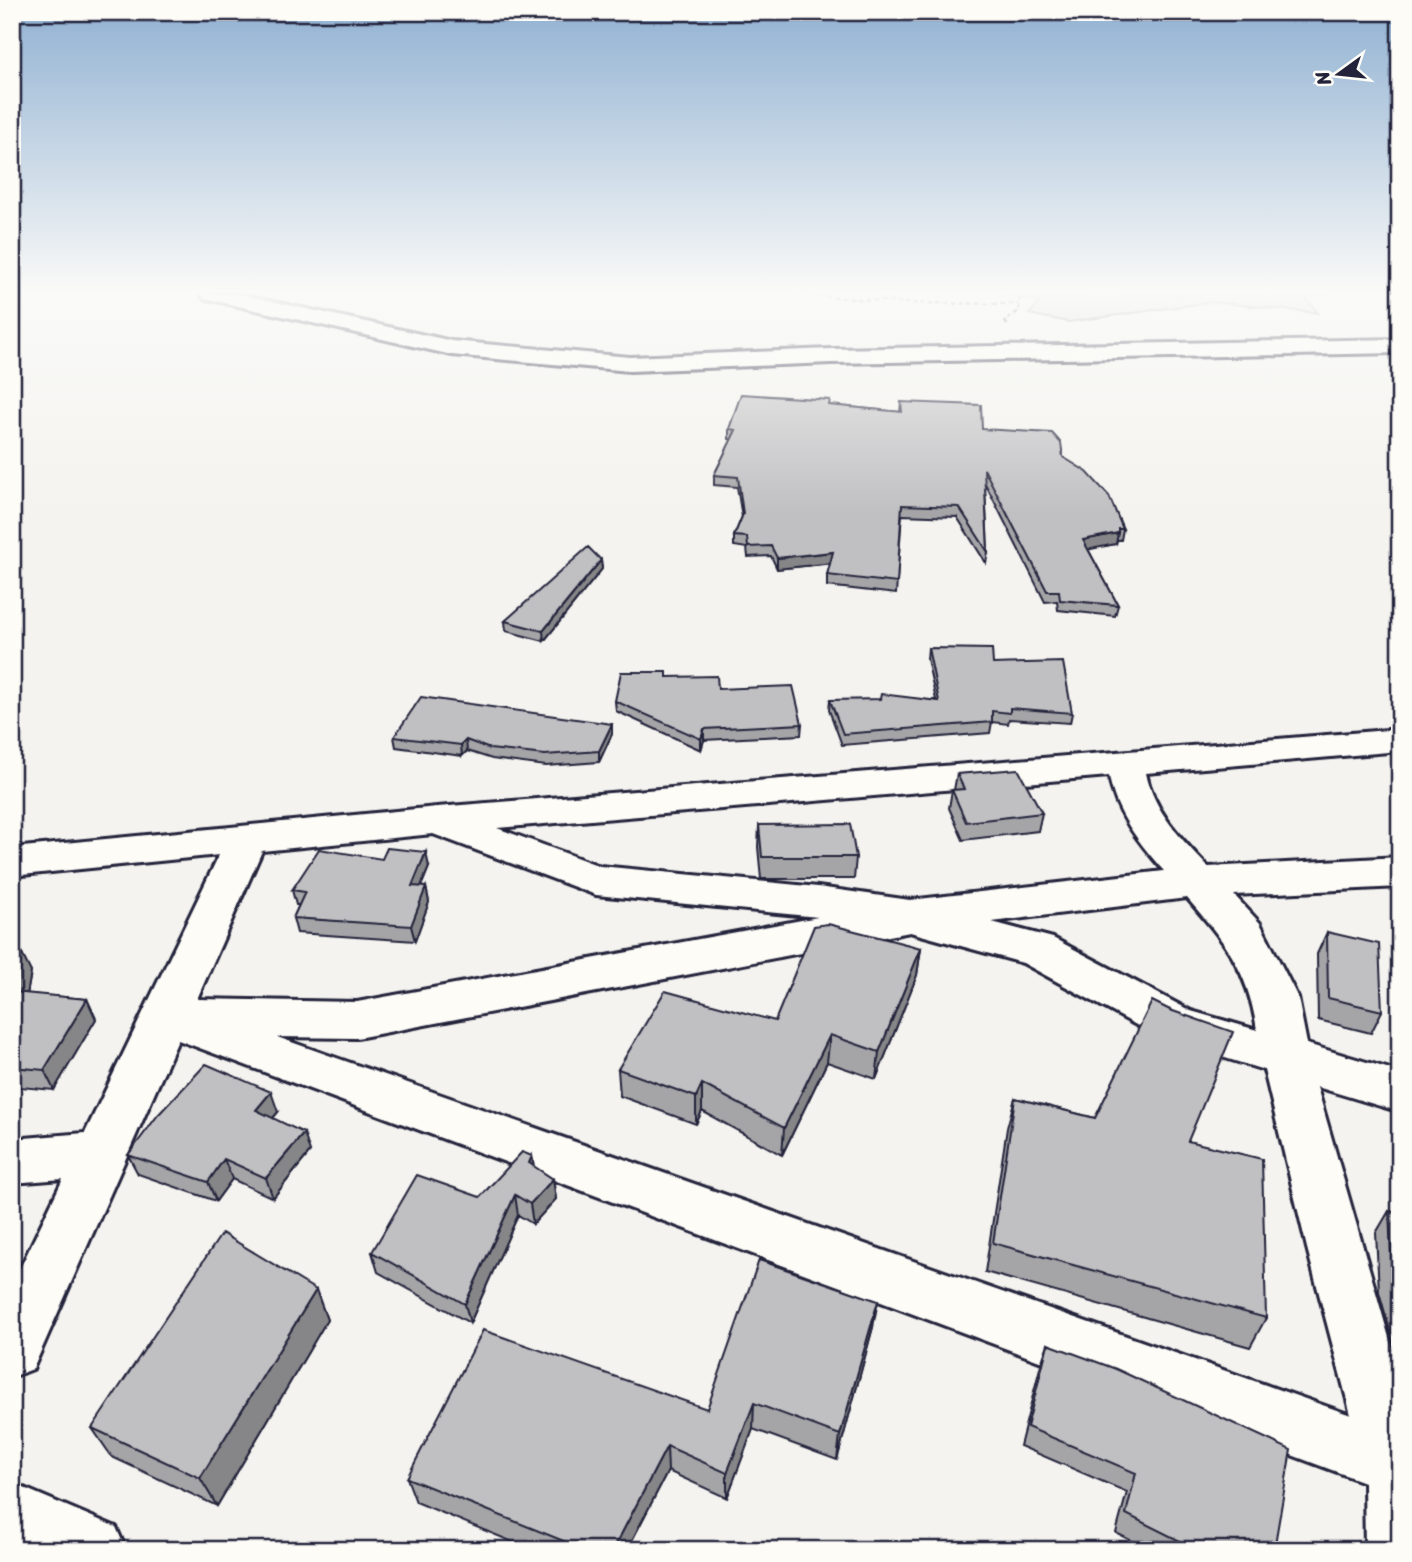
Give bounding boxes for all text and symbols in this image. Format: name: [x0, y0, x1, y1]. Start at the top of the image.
north arrow: [1304, 38, 1374, 108]
text: N: [1305, 67, 1341, 90]

